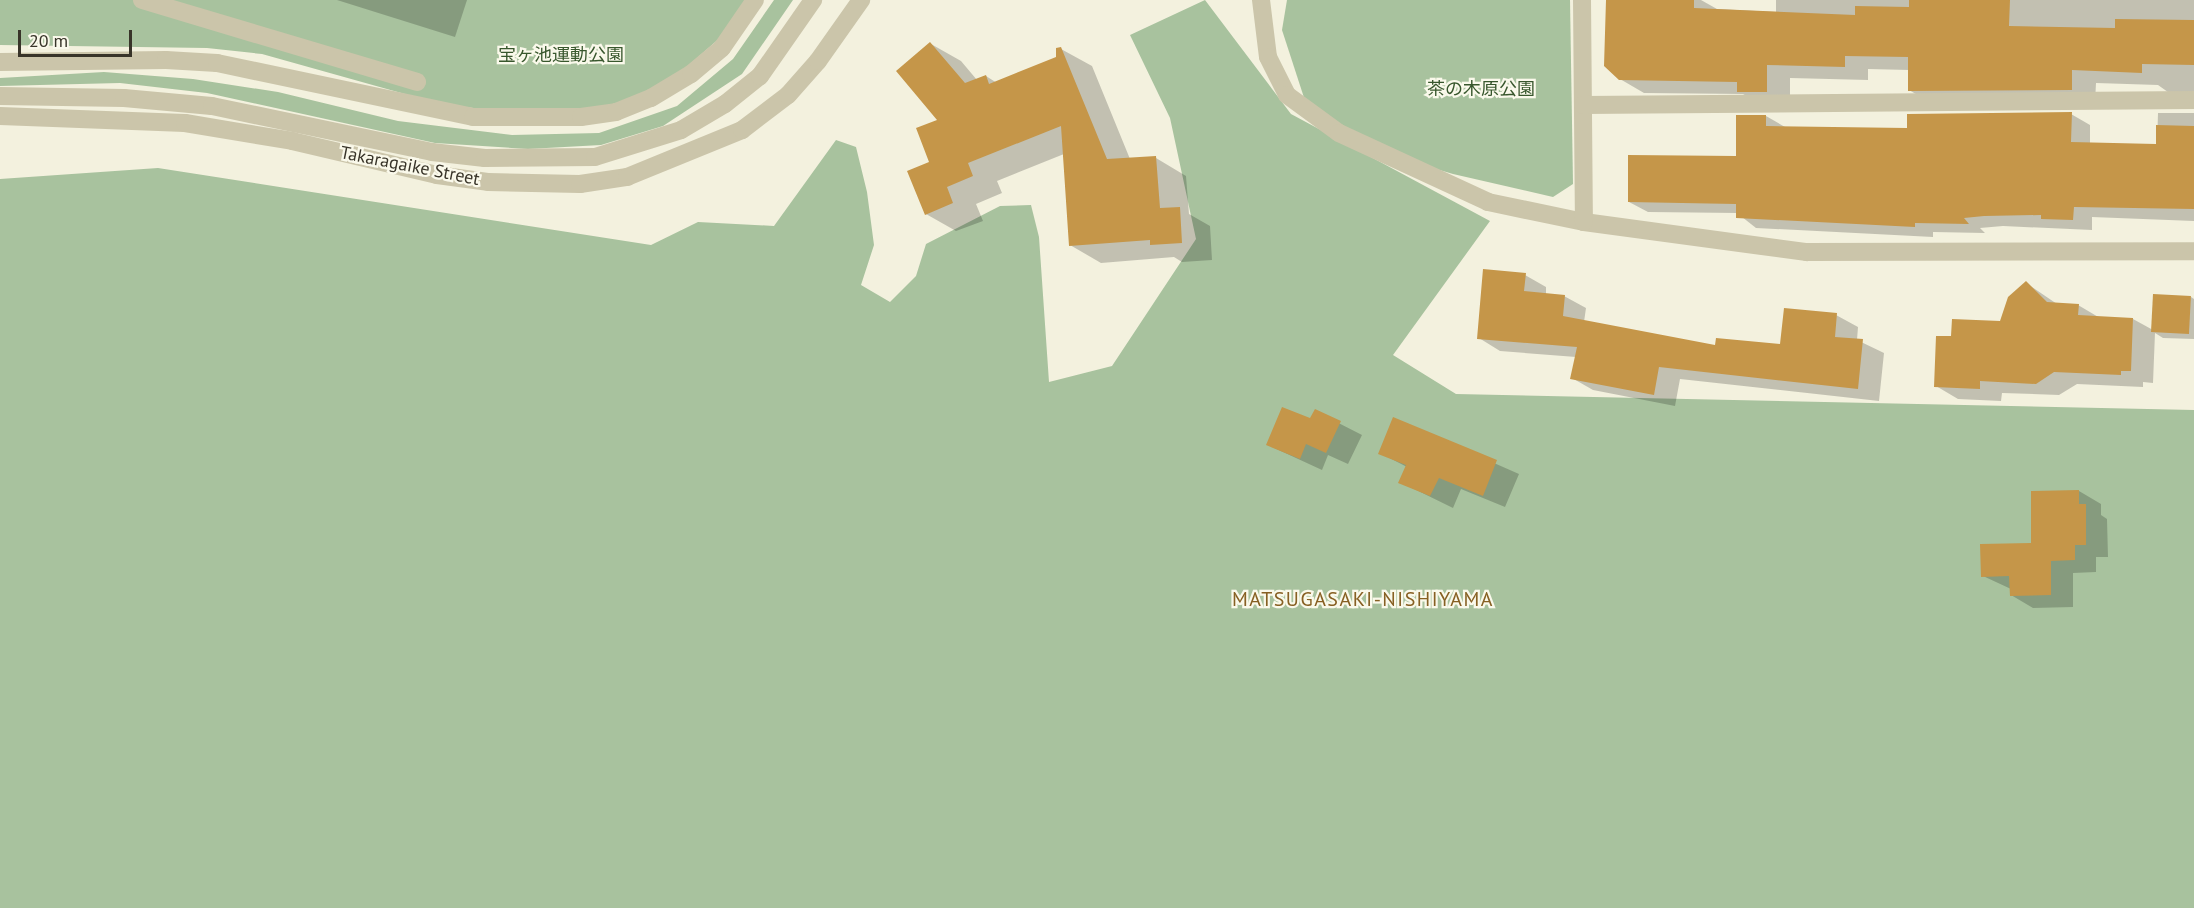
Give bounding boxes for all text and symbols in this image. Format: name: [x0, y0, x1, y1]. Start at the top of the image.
scale bar: [21, 18, 135, 56]
text: 20 m: [29, 29, 68, 52]
park label: 宝ヶ池運動公園: [498, 44, 624, 66]
park label: 茶の木原公園: [1427, 78, 1535, 100]
street label: Takaragaike Street: [339, 142, 481, 190]
district label: MATSUGASAKI-NISHIYAMA: [1232, 587, 1494, 611]

